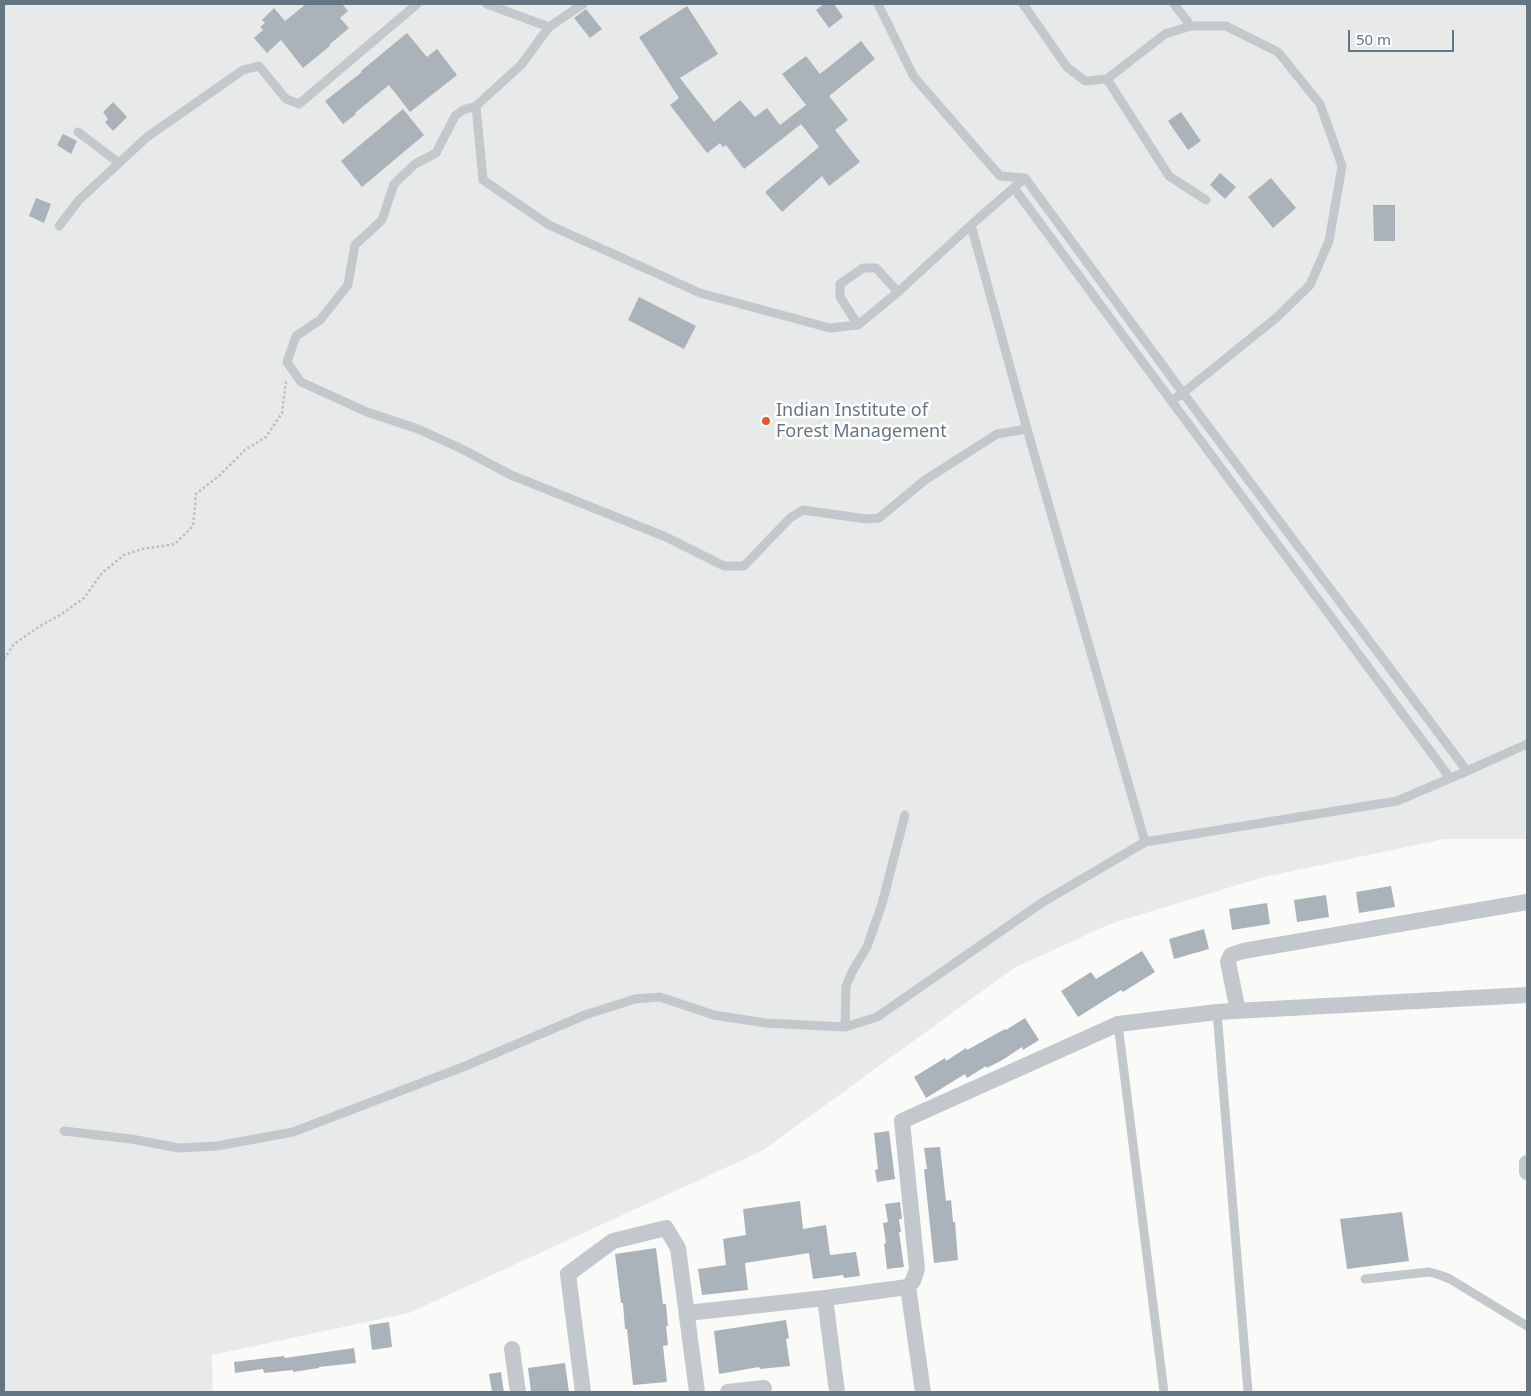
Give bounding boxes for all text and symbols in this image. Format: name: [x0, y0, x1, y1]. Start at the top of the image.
scale bar: [1351, 20, 1457, 52]
text: 50 m: [1356, 29, 1391, 49]
place label: Indian Institute of Forest Management: [776, 400, 947, 442]
marker: Indian Institute of Forest Management: [760, 415, 772, 427]

